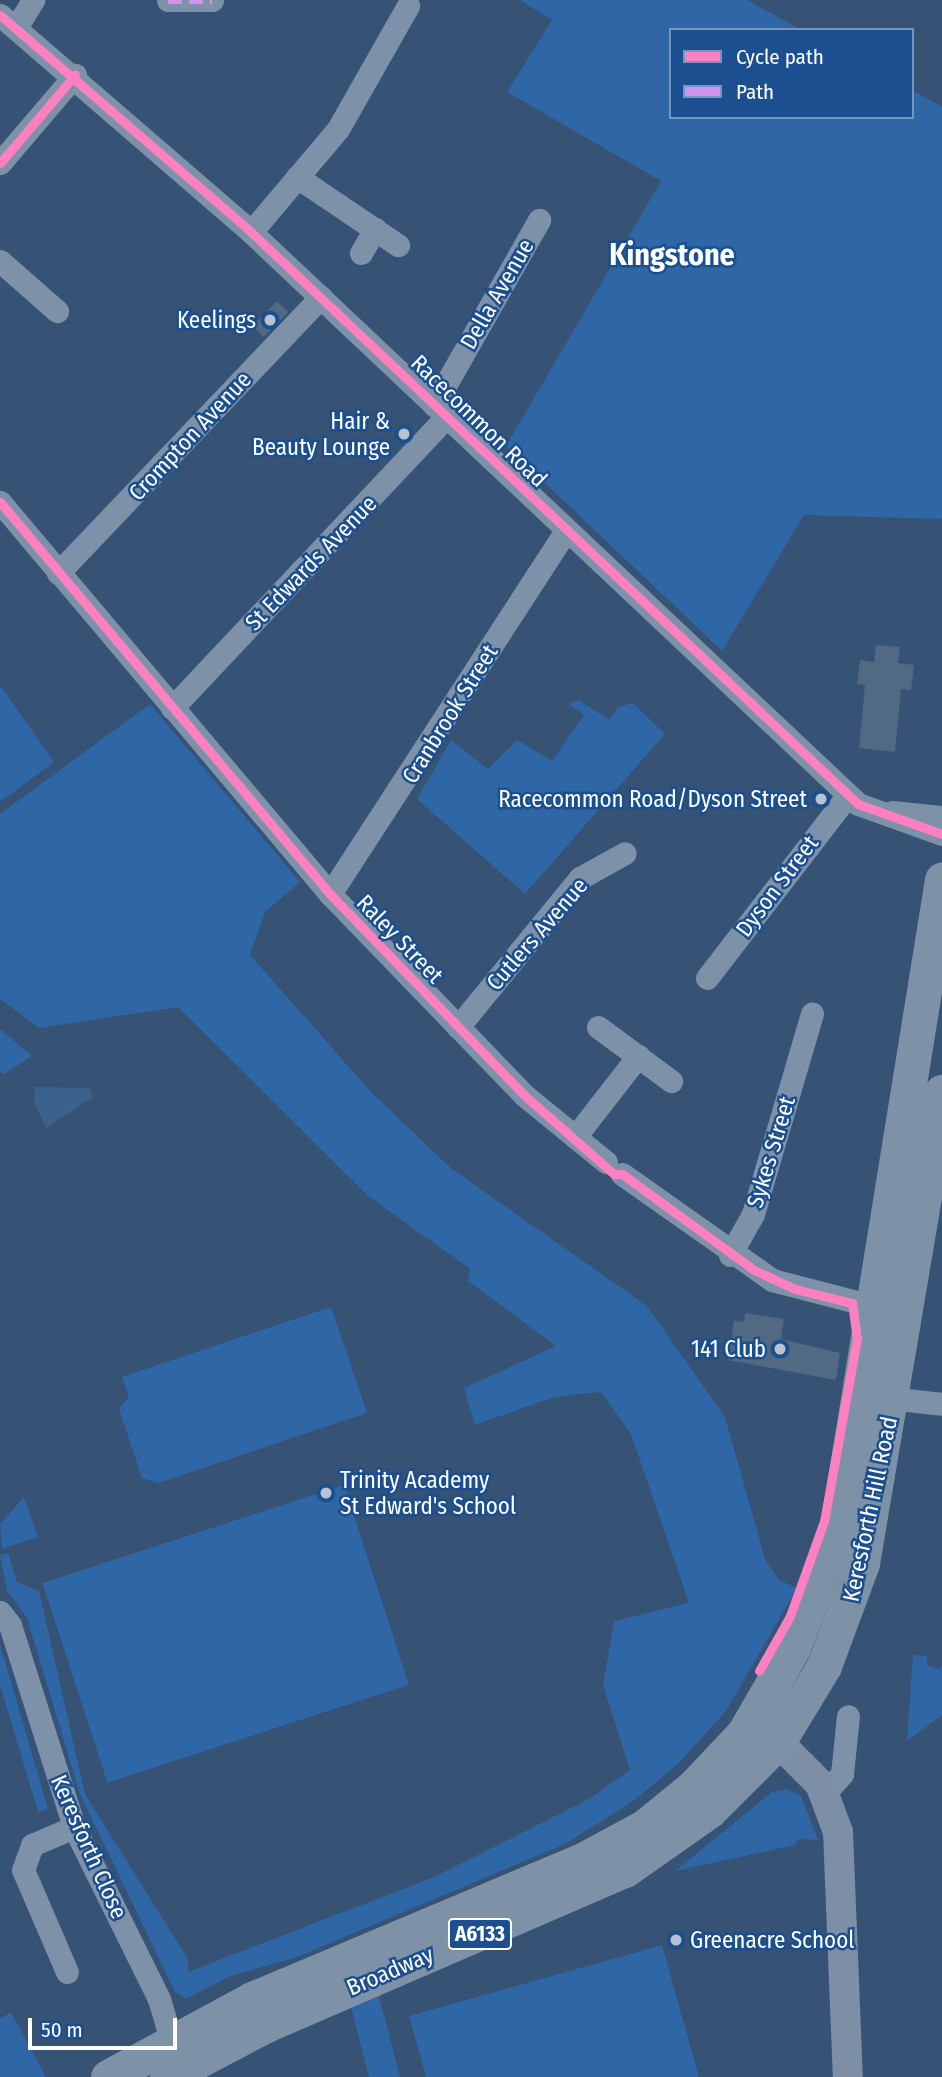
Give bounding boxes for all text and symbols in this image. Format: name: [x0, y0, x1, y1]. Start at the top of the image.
legend: [669, 28, 914, 119]
text: Cycle path: [736, 44, 824, 70]
text: Path: [736, 79, 774, 105]
street label: Della Avenue: [454, 234, 540, 354]
district label: Kingstone: [609, 237, 735, 273]
place label: Keelings: [177, 306, 256, 334]
marker: Keelings: [262, 312, 278, 328]
street label: Racecommon Road: [405, 349, 553, 493]
street label: Crompton Avenue: [123, 366, 257, 506]
place label: Hair & Beauty Lounge: [252, 407, 390, 461]
marker: Hair & Beauty Lounge: [396, 426, 412, 442]
street label: St Edwards Avenue: [240, 490, 382, 636]
street label: Cranbrook Street: [396, 639, 504, 789]
place label: Racecommon Road/Dyson Street: [498, 785, 807, 813]
marker: Racecommon Road/Dyson Street: [813, 791, 829, 807]
street label: Dyson Street: [730, 830, 824, 942]
street label: Cutlers Avenue: [481, 872, 593, 996]
street label: Raley Street: [351, 889, 449, 989]
street label: Sykes Street: [741, 1093, 801, 1211]
place label: 141 Club: [691, 1335, 766, 1363]
marker: 141 Club: [772, 1341, 788, 1357]
street label: Keresforth Hill Road: [837, 1414, 903, 1604]
place label: Trinity Academy St Edward's School: [340, 1466, 516, 1520]
marker: Trinity Academy St Edward's School: [318, 1485, 334, 1501]
street label: Keresforth Close: [45, 1771, 133, 1923]
road number: A6133: [447, 1916, 513, 1952]
place label: Greenacre School: [690, 1926, 854, 1954]
marker: Greenacre School: [668, 1932, 684, 1948]
street label: Broadway: [343, 1940, 437, 2002]
scale bar: [32, 2004, 180, 2048]
text: 50 m: [41, 2017, 83, 2043]

